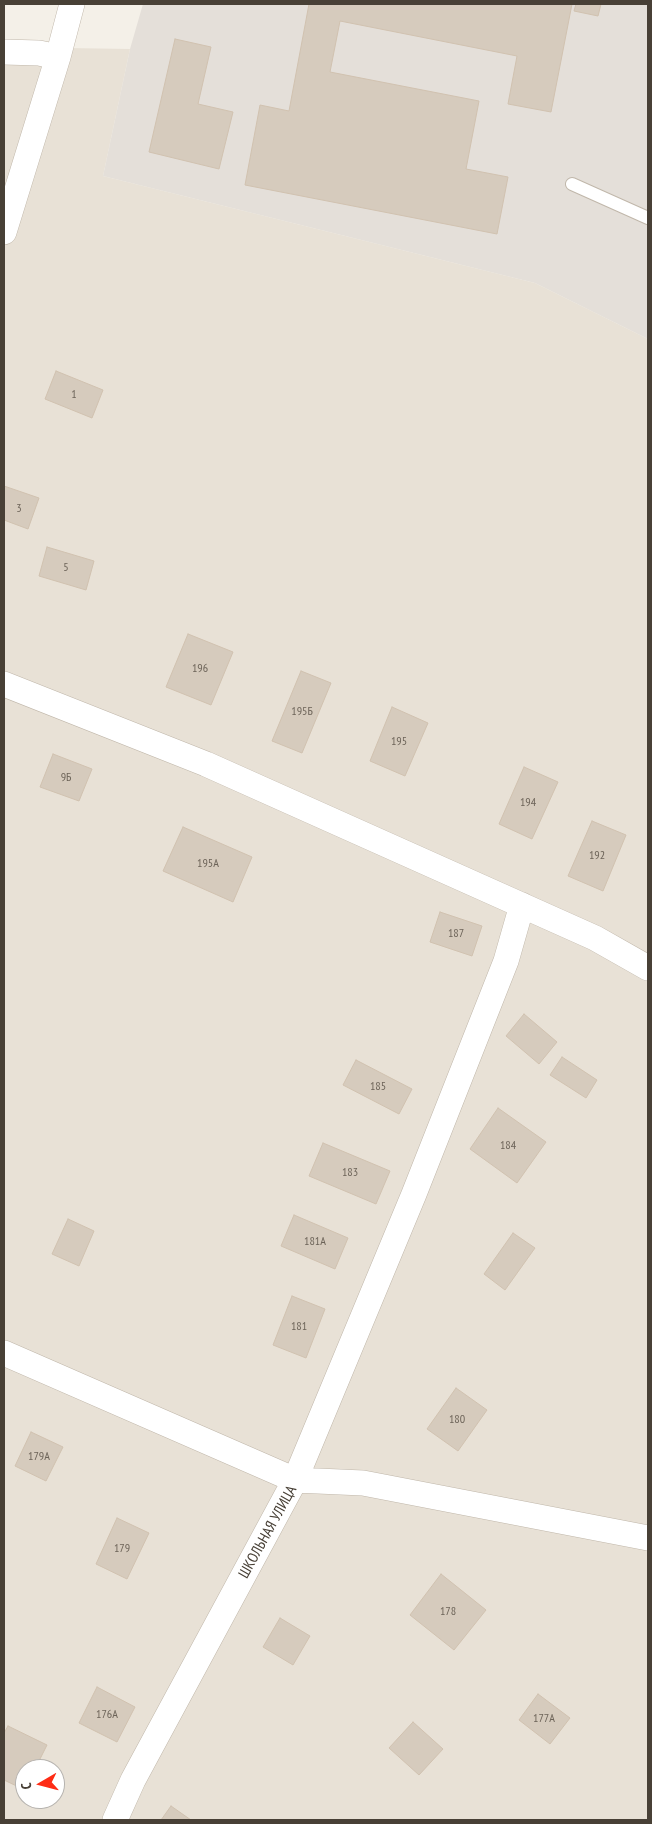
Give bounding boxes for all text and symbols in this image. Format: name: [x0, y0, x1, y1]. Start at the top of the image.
house number: 1: [71, 388, 77, 402]
house number: 3: [16, 502, 22, 516]
house number: 5: [63, 561, 69, 575]
house number: 196: [192, 662, 208, 676]
house number: 195Б: [291, 705, 313, 719]
house number: 195: [391, 735, 407, 749]
house number: 9Б: [61, 771, 71, 785]
house number: 194: [520, 796, 536, 810]
house number: 192: [589, 849, 605, 863]
house number: 195А: [197, 857, 219, 871]
house number: 187: [448, 927, 464, 941]
house number: 185: [370, 1080, 386, 1094]
house number: 184: [500, 1139, 516, 1153]
house number: 183: [342, 1166, 358, 1180]
house number: 181А: [304, 1235, 326, 1249]
house number: 181: [291, 1320, 307, 1334]
house number: 180: [449, 1413, 465, 1427]
house number: 179А: [28, 1450, 50, 1464]
street label: ШКОЛЬНАЯ УЛИЦА: [235, 1483, 301, 1581]
house number: 179: [114, 1542, 130, 1556]
house number: 178: [440, 1605, 456, 1619]
house number: 176А: [96, 1708, 118, 1722]
house number: 177А: [533, 1712, 555, 1726]
north arrow: [15, 1759, 65, 1809]
text: С: [17, 1782, 35, 1790]

